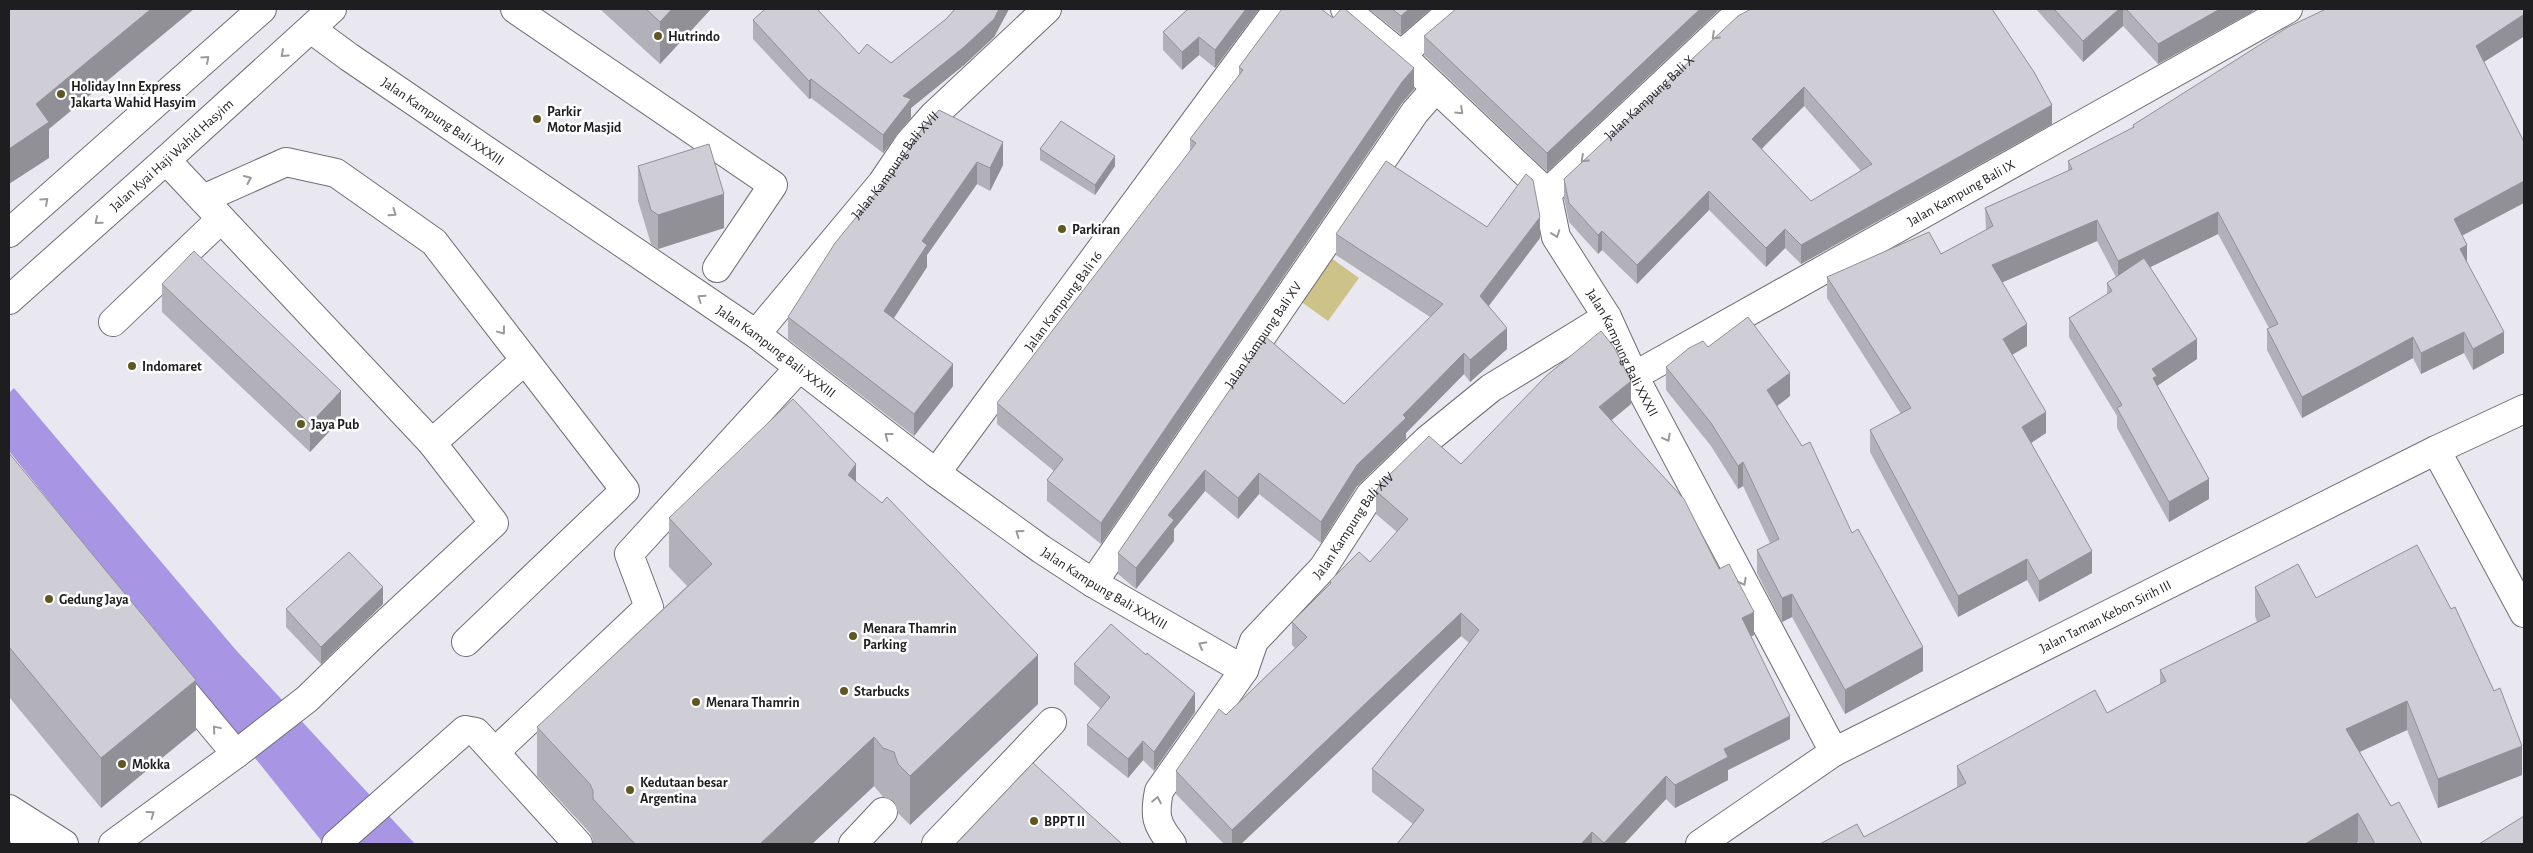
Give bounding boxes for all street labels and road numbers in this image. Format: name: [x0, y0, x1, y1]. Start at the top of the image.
street label: Jalan Kampung Bali X: [1602, 53, 1697, 143]
street label: Jalan Kampung Bali XXXIII: [379, 75, 506, 168]
street label: Jalan Kyai Haji Wahid Hasyim: [108, 96, 236, 214]
street label: Jalan Kampung Bali XVII: [849, 109, 941, 222]
street label: Jalan Kampung Bali IX: [1905, 158, 2018, 229]
street label: Jalan Kampung Bali 16: [1023, 249, 1105, 354]
street label: Jalan Kampung Bali XV: [1223, 280, 1305, 391]
street label: Jalan Kampung Bali XXXII: [1583, 287, 1660, 419]
street label: Jalan Kampung Bali XXXIII: [713, 303, 838, 401]
street label: Jalan Kampung Bali XIV: [1311, 470, 1397, 582]
street label: Jalan Kampung Bali XXXIII: [1038, 545, 1169, 632]
street label: Jalan Taman Kebon Sirih III: [2038, 578, 2174, 656]

